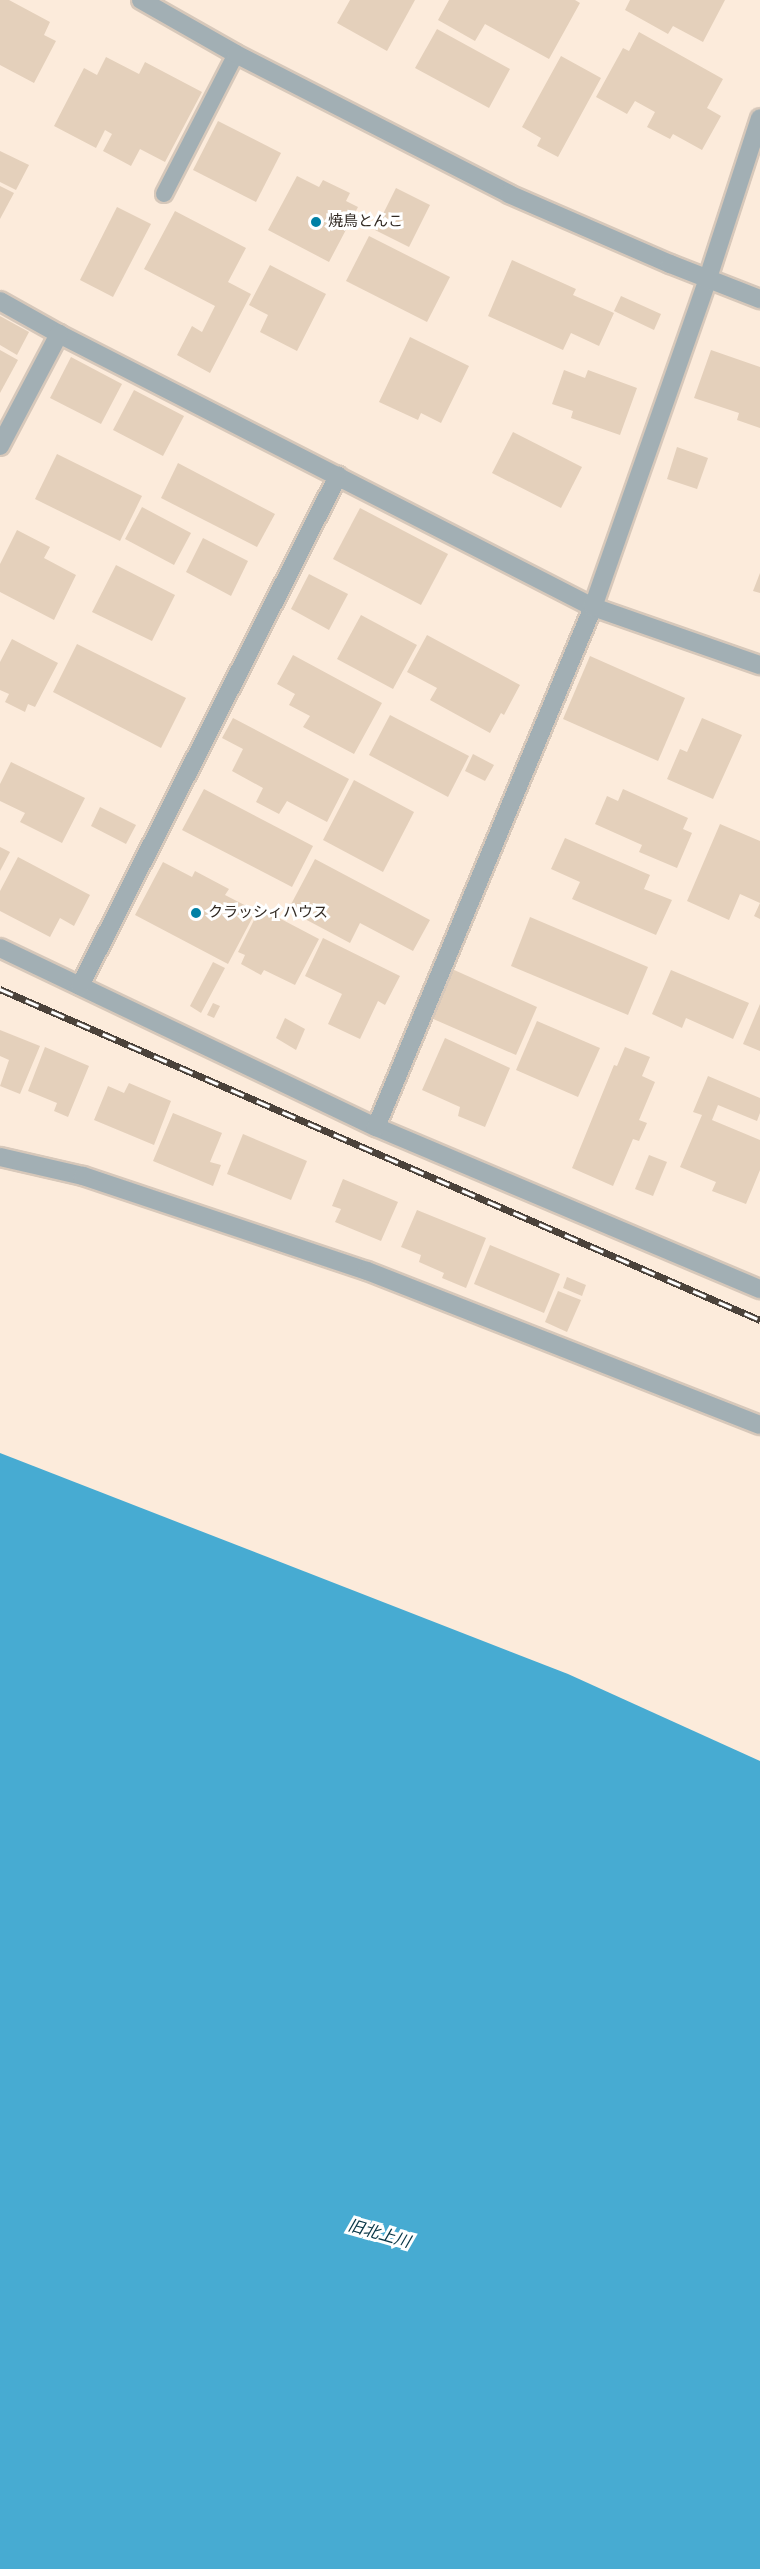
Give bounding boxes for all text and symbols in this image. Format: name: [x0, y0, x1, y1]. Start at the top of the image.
place label: 焼鳥とんこ: [328, 213, 403, 231]
marker: 焼鳥とんこ: [309, 215, 323, 229]
place label: クラッシィハウス: [208, 904, 328, 922]
marker: クラッシィハウス: [189, 906, 203, 920]
water label: 旧北上川: [346, 2216, 412, 2252]

